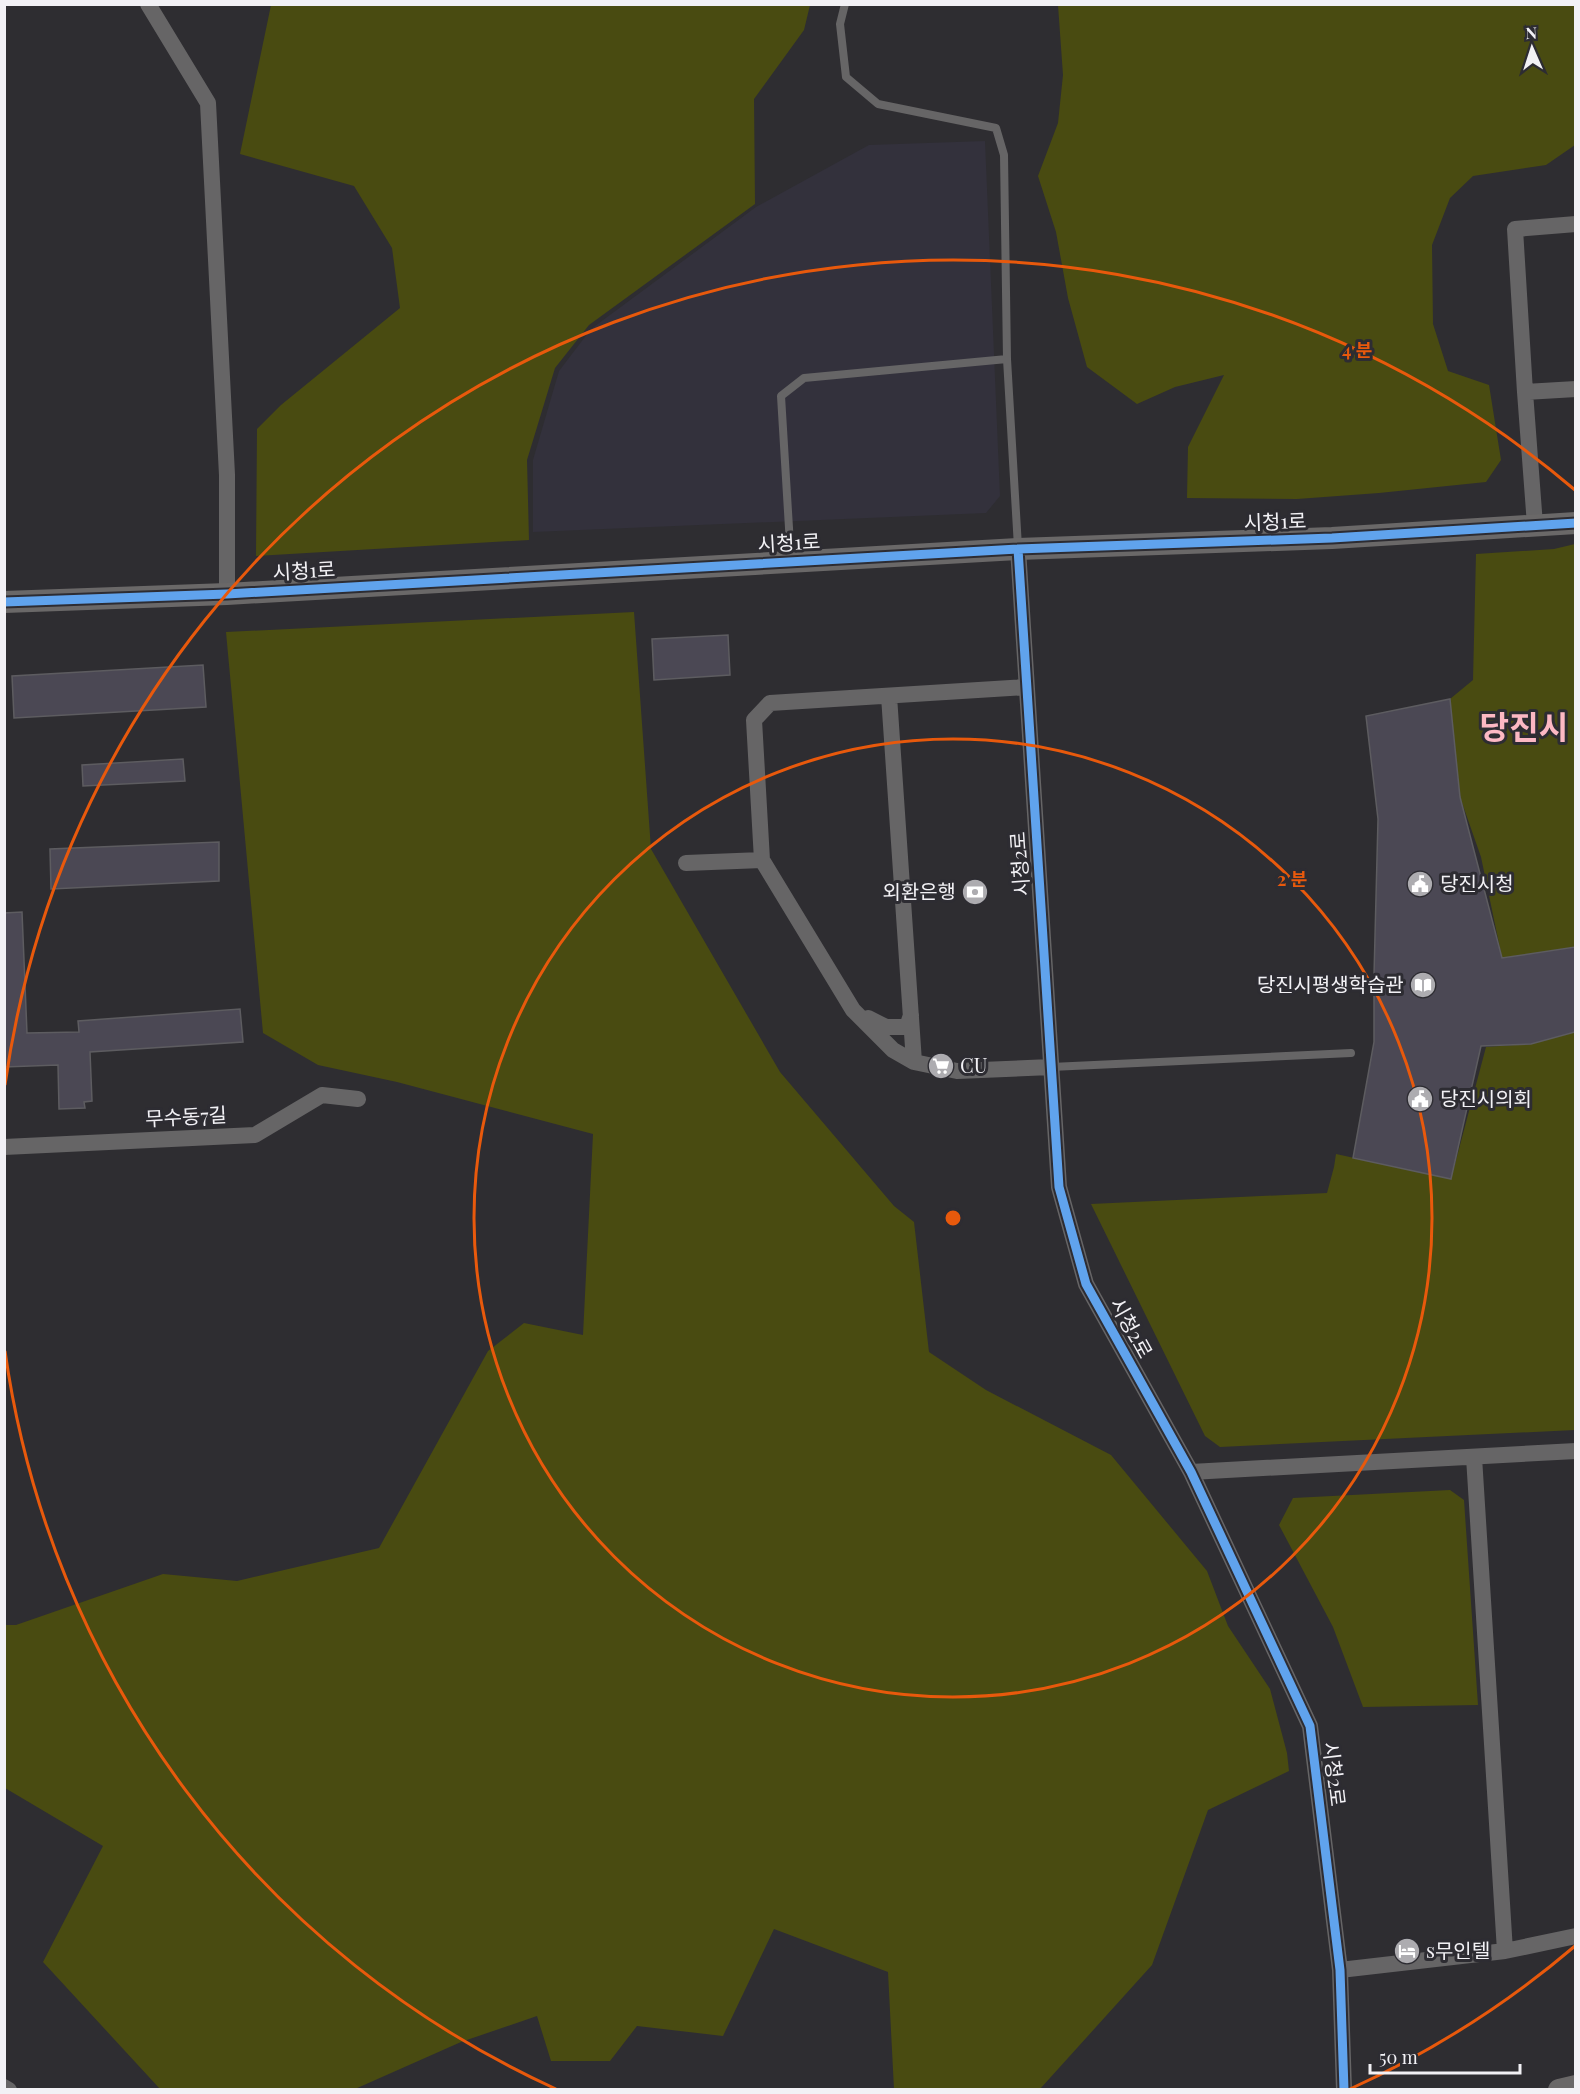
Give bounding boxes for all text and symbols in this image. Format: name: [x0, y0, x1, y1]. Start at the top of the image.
north arrow: [1502, 18, 1562, 78]
text: N: [1525, 22, 1538, 43]
text: 4 분: [1342, 338, 1372, 362]
street label: 시청1로: [1243, 506, 1307, 535]
street label: 시청1로: [757, 526, 821, 557]
street label: 시청1로: [272, 554, 336, 585]
district label: 당진시: [1480, 704, 1568, 747]
street label: 시청2로: [1003, 831, 1034, 897]
text: 2 분: [1277, 867, 1307, 891]
public building icon: 당진시청: [1405, 869, 1435, 899]
place label: 당진시청: [1440, 869, 1514, 896]
place label: 외환은행: [882, 877, 956, 904]
bank icon: 외환은행: [960, 877, 990, 907]
place label: 당진시평생학습관: [1257, 970, 1404, 997]
library icon: 당진시평생학습관: [1408, 970, 1438, 1000]
supermarket icon: CU: [926, 1051, 956, 1081]
place label: CU: [960, 1051, 988, 1078]
public building icon: 당진시의회: [1405, 1084, 1435, 1114]
place label: 당진시의회: [1440, 1084, 1532, 1111]
street label: 무수동7길: [144, 1100, 227, 1131]
centre of rings: [943, 1208, 963, 1228]
street label: 시청2로: [1105, 1292, 1160, 1362]
street label: 시청2로: [1318, 1740, 1353, 1808]
hotel icon: s무인텔: [1392, 1936, 1422, 1966]
place label: s무인텔: [1426, 1936, 1490, 1963]
scale bar: [1370, 2037, 1520, 2075]
text: 50 m: [1379, 2045, 1418, 2069]

